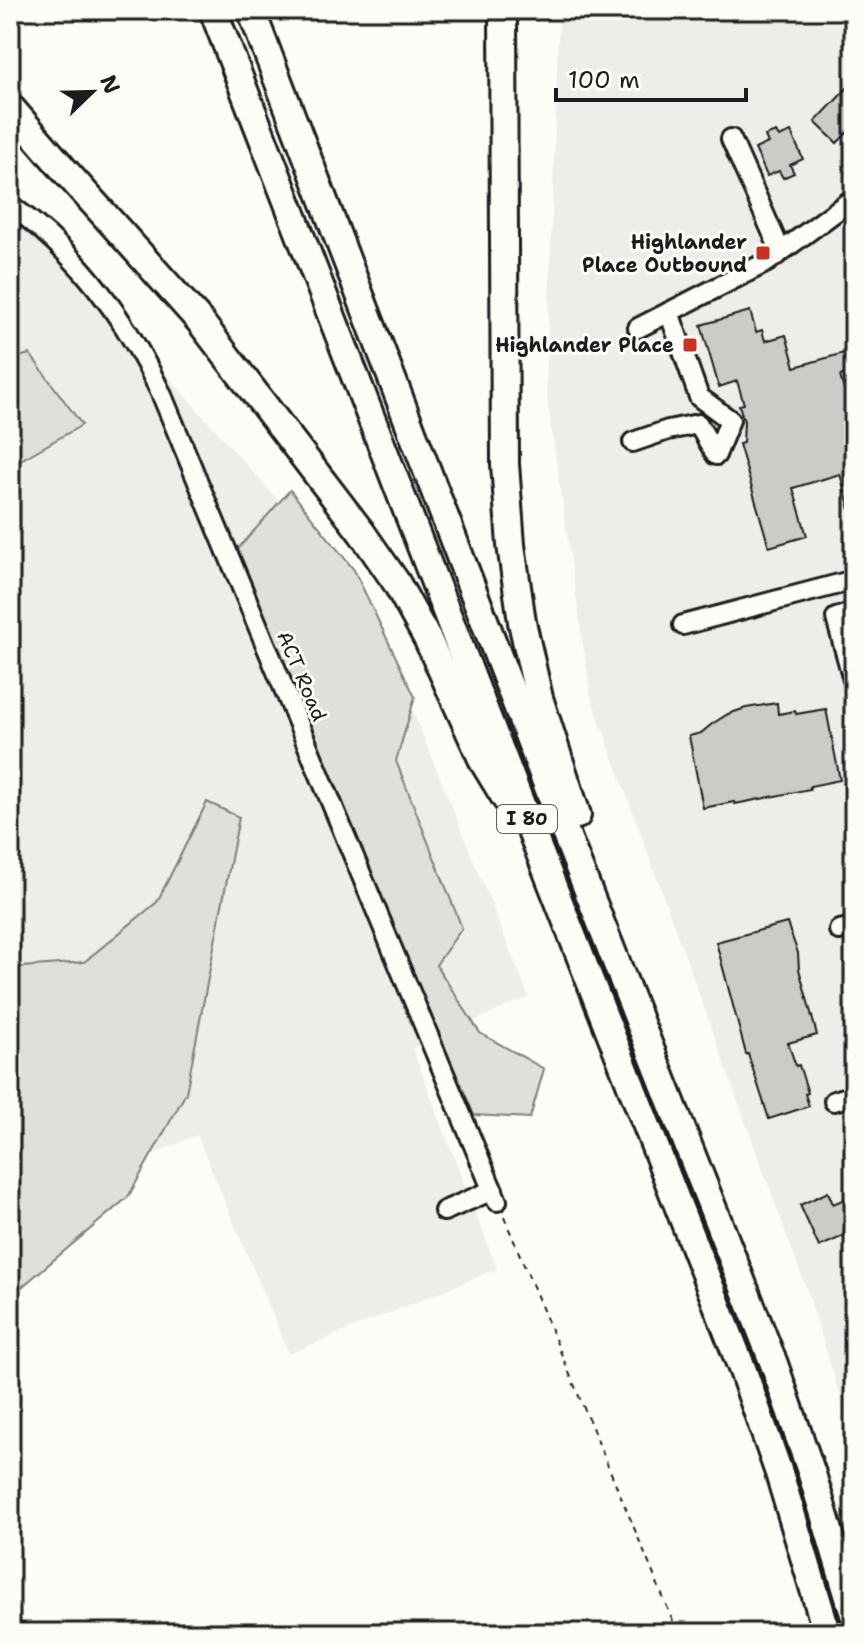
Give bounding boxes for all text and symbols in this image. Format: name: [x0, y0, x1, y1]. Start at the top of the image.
north arrow: [52, 52, 132, 132]
scale bar: [556, 52, 746, 102]
text: 100 m: [568, 64, 640, 96]
text: N: [93, 71, 127, 98]
place label: Highlander Place Outbound: [582, 229, 747, 278]
marker: Highlander Place Outbound: [754, 244, 772, 262]
place label: Highlander Place: [495, 332, 674, 358]
marker: Highlander Place: [681, 336, 699, 354]
street label: ACT Road: [271, 627, 333, 725]
road number: I 80: [497, 805, 557, 833]

